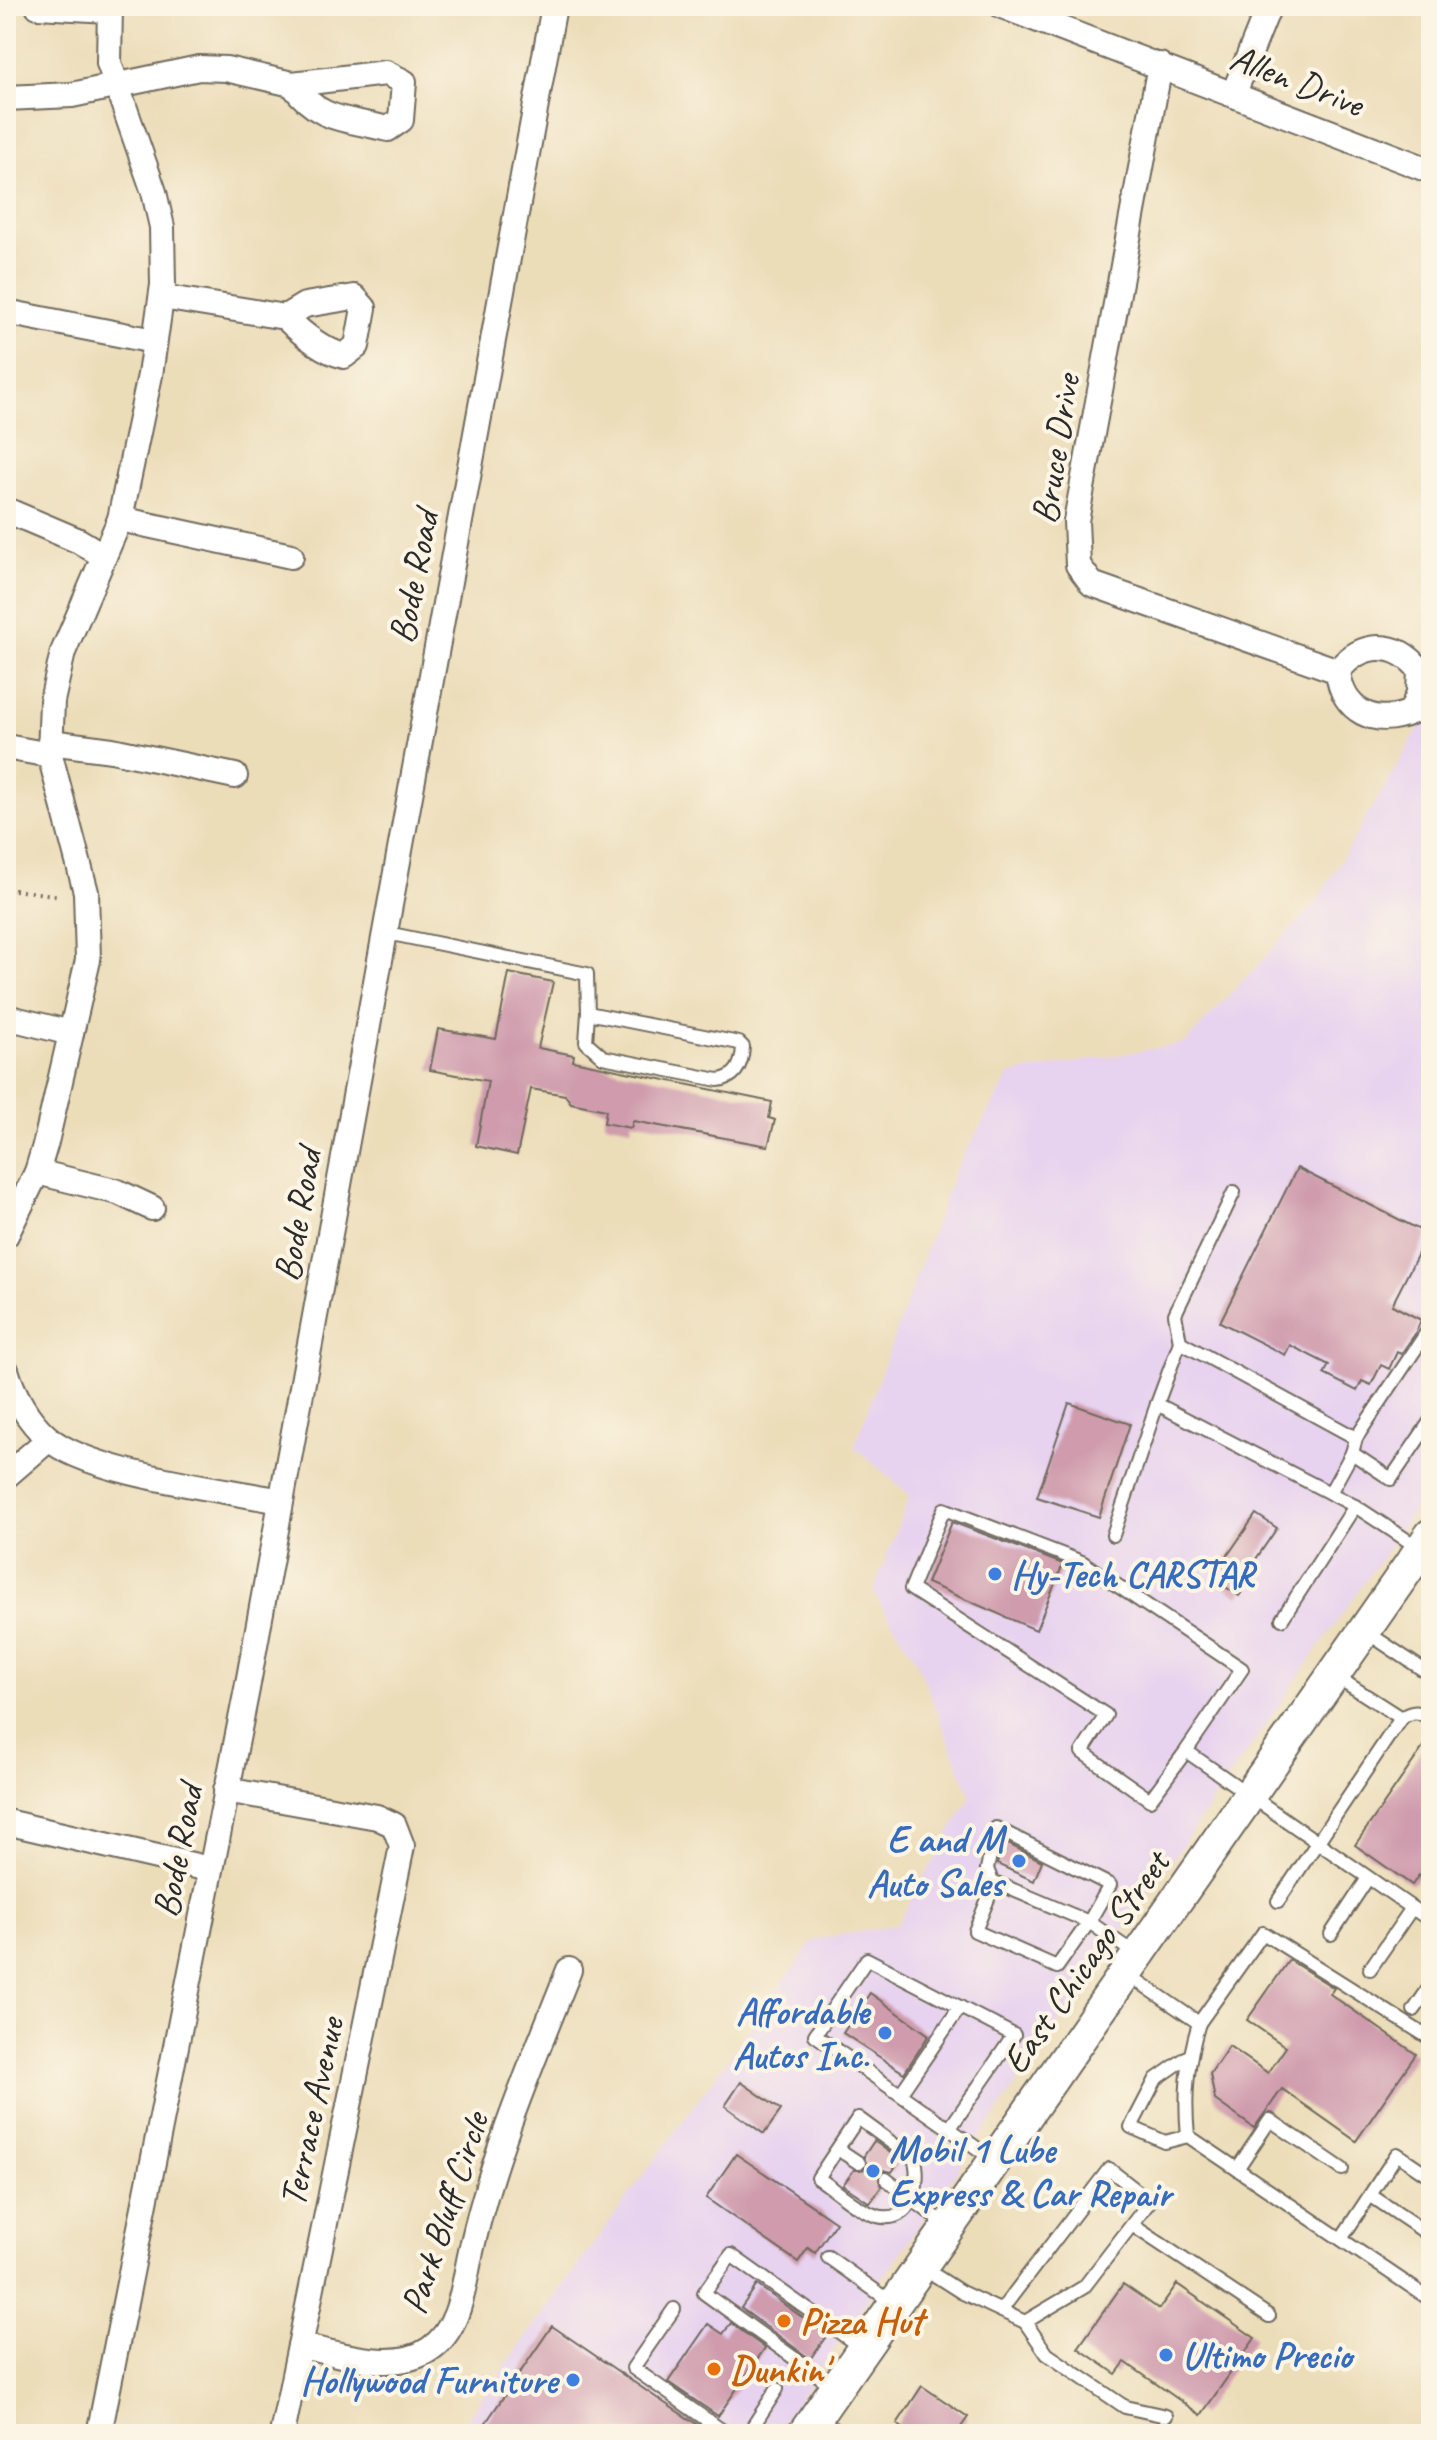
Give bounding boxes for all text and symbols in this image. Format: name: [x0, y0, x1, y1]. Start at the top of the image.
street label: Allen Drive: [1224, 34, 1372, 128]
street label: Bruce Drive: [1021, 369, 1091, 527]
street label: Bode Road: [378, 501, 450, 647]
street label: Bode Road: [263, 1139, 333, 1285]
place label: Hy-Tech CARSTAR: [1011, 1551, 1258, 1598]
marker: Hy-Tech CARSTAR: [986, 1565, 1004, 1583]
street label: Bode Road: [142, 1775, 214, 1921]
place label: E and M Auto Sales: [867, 1816, 1007, 1907]
street label: East Chicago Street: [991, 1839, 1181, 2083]
marker: E and M Auto Sales: [1010, 1852, 1028, 1870]
place label: Affordable Autos Inc.: [733, 1988, 872, 2079]
street label: Terrace Avenue: [269, 2011, 355, 2211]
marker: Affordable Autos Inc.: [876, 2024, 894, 2042]
street label: Park Bluff Circle: [390, 2104, 500, 2320]
place label: Mobil 1 Lube Express & Car Repair: [889, 2126, 1175, 2217]
marker: Mobil 1 Lube Express & Car Repair: [864, 2162, 882, 2180]
place label: Pizza Hut: [800, 2298, 928, 2345]
marker: Pizza Hut: [775, 2312, 793, 2330]
place label: Ultimo Precio: [1182, 2332, 1355, 2379]
place label: Dunkin': [730, 2346, 835, 2393]
marker: Ultimo Precio: [1157, 2346, 1175, 2364]
place label: Hollywood Furniture: [300, 2357, 560, 2404]
marker: Dunkin': [705, 2360, 723, 2378]
marker: Hollywood Furniture: [564, 2371, 582, 2389]

